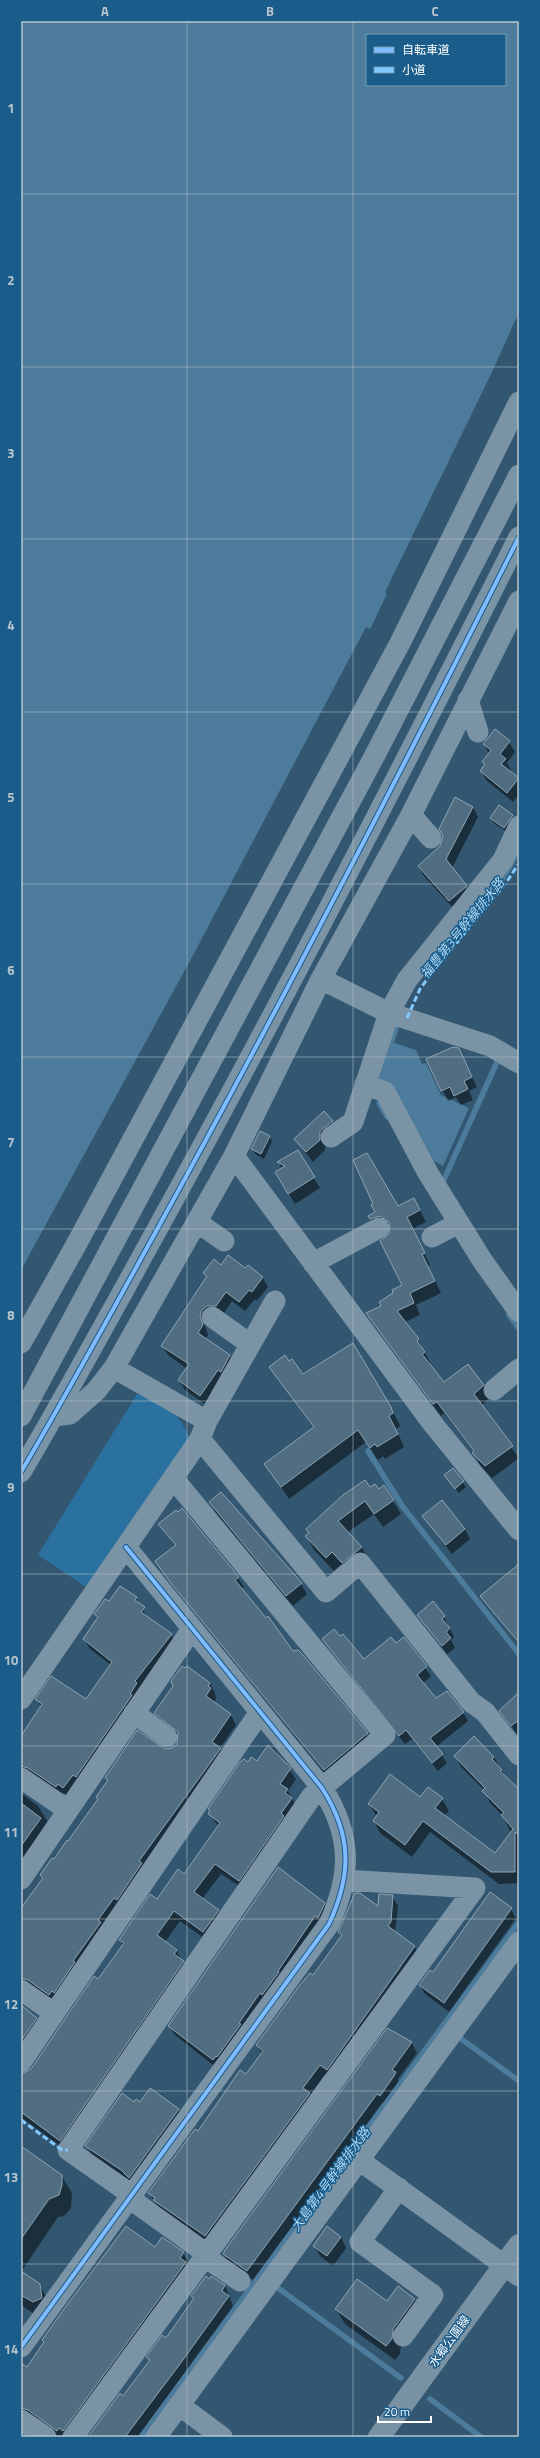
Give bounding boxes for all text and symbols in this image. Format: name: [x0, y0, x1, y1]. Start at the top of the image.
text: A: [101, 1, 109, 21]
text: B: [266, 1, 274, 21]
text: C: [431, 1, 439, 21]
legend: [366, 34, 506, 86]
text: 自転車道: [402, 40, 450, 59]
text: 小道: [402, 60, 426, 79]
text: 1: [7, 98, 15, 118]
text: 2: [7, 270, 15, 290]
text: 3: [7, 443, 15, 463]
text: 4: [7, 615, 15, 635]
text: 5: [7, 787, 15, 807]
water label: 福豊第3号幹線排水路: [415, 873, 510, 983]
text: 6: [7, 960, 15, 980]
text: 7: [7, 1132, 15, 1152]
text: 8: [7, 1305, 15, 1325]
text: 9: [7, 1477, 15, 1497]
text: 10: [4, 1650, 18, 1670]
text: 11: [4, 1822, 18, 1842]
text: 12: [4, 1994, 18, 2014]
water label: 大島第4号幹線排水路: [285, 2122, 375, 2235]
text: 13: [4, 2167, 18, 2187]
street label: 水郷公園線: [424, 2311, 474, 2371]
text: 14: [4, 2339, 18, 2359]
scale bar: [378, 2398, 431, 2424]
text: 20 m: [384, 2402, 410, 2421]

